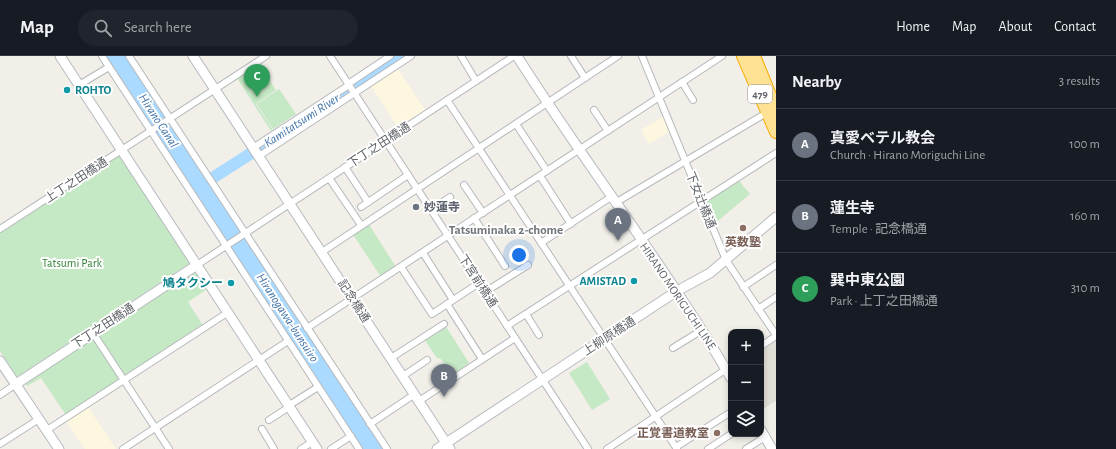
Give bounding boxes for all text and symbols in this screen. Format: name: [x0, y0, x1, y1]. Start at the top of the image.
search box: [78, 10, 358, 46]
icon: search: [92, 17, 114, 39]
text: Map: [20, 18, 54, 37]
text: Search here: [124, 20, 192, 35]
text: Home: [896, 20, 930, 34]
text: Map: [952, 20, 976, 34]
text: About: [998, 20, 1032, 34]
text: Contact: [1054, 20, 1096, 34]
pin: C: [244, 64, 270, 97]
text: Nearby: [792, 73, 842, 90]
text: 3 results: [1059, 75, 1100, 88]
place label: ROHTO: [75, 84, 112, 96]
marker: ROHTO: [62, 85, 72, 95]
road number: 479: [748, 85, 772, 103]
water label: Hirano Canal: [136, 92, 180, 150]
water label: Kamitatsumi River: [262, 92, 343, 150]
street label: 下丁之田橋通: [345, 120, 412, 170]
text: 真愛ベテル教会: [830, 131, 935, 146]
text: A: [801, 138, 809, 151]
text: 100 m: [1069, 138, 1100, 151]
text: Church · Hirano Moriguchi Line: [830, 149, 985, 162]
street label: 上丁之田橋通: [42, 155, 109, 205]
street label: 下女辻橋通: [684, 170, 719, 230]
place label: 妙蓮寺: [424, 200, 460, 213]
text: 蓮生寺: [830, 201, 875, 216]
marker: 妙蓮寺: [411, 202, 421, 212]
pin: A: [605, 208, 631, 241]
text: B: [801, 210, 809, 223]
text: 160 m: [1070, 210, 1100, 223]
marker: 英数塾: [738, 223, 748, 233]
text: Temple · 記念橋通: [830, 223, 927, 236]
district label: Tatsuminaka 2-chome: [449, 224, 563, 237]
place label: 英数塾: [725, 235, 761, 248]
street label: HIRANO MORIGUCHI LINE: [638, 240, 718, 352]
your location: [509, 245, 529, 265]
street label: 下宮前橋通: [457, 252, 500, 309]
park label: Tatsumi Park: [42, 257, 103, 269]
water label: Hiranogawa-bunsuiro: [254, 271, 320, 365]
text: 巽中東公園: [830, 273, 905, 288]
place label: AMISTAD: [579, 275, 626, 287]
place label: 鳩タクシー: [162, 276, 223, 289]
marker: AMISTAD: [629, 276, 639, 286]
street label: 記念橋通: [336, 277, 373, 324]
marker: 鳩タクシー: [226, 278, 236, 288]
text: C: [802, 282, 808, 295]
text: 310 m: [1071, 282, 1100, 295]
text: Park · 上丁之田橋通: [830, 295, 938, 308]
street label: 下丁之田橋通: [69, 301, 136, 351]
street label: 上柳原橋通: [580, 314, 637, 357]
map controls: [728, 329, 764, 437]
button: +: [728, 329, 764, 365]
pin: B: [431, 364, 457, 397]
button: −: [728, 365, 764, 401]
button: layers: [728, 401, 764, 437]
place label: 正覚書道教室: [637, 426, 709, 439]
marker: 正覚書道教室: [712, 428, 722, 438]

